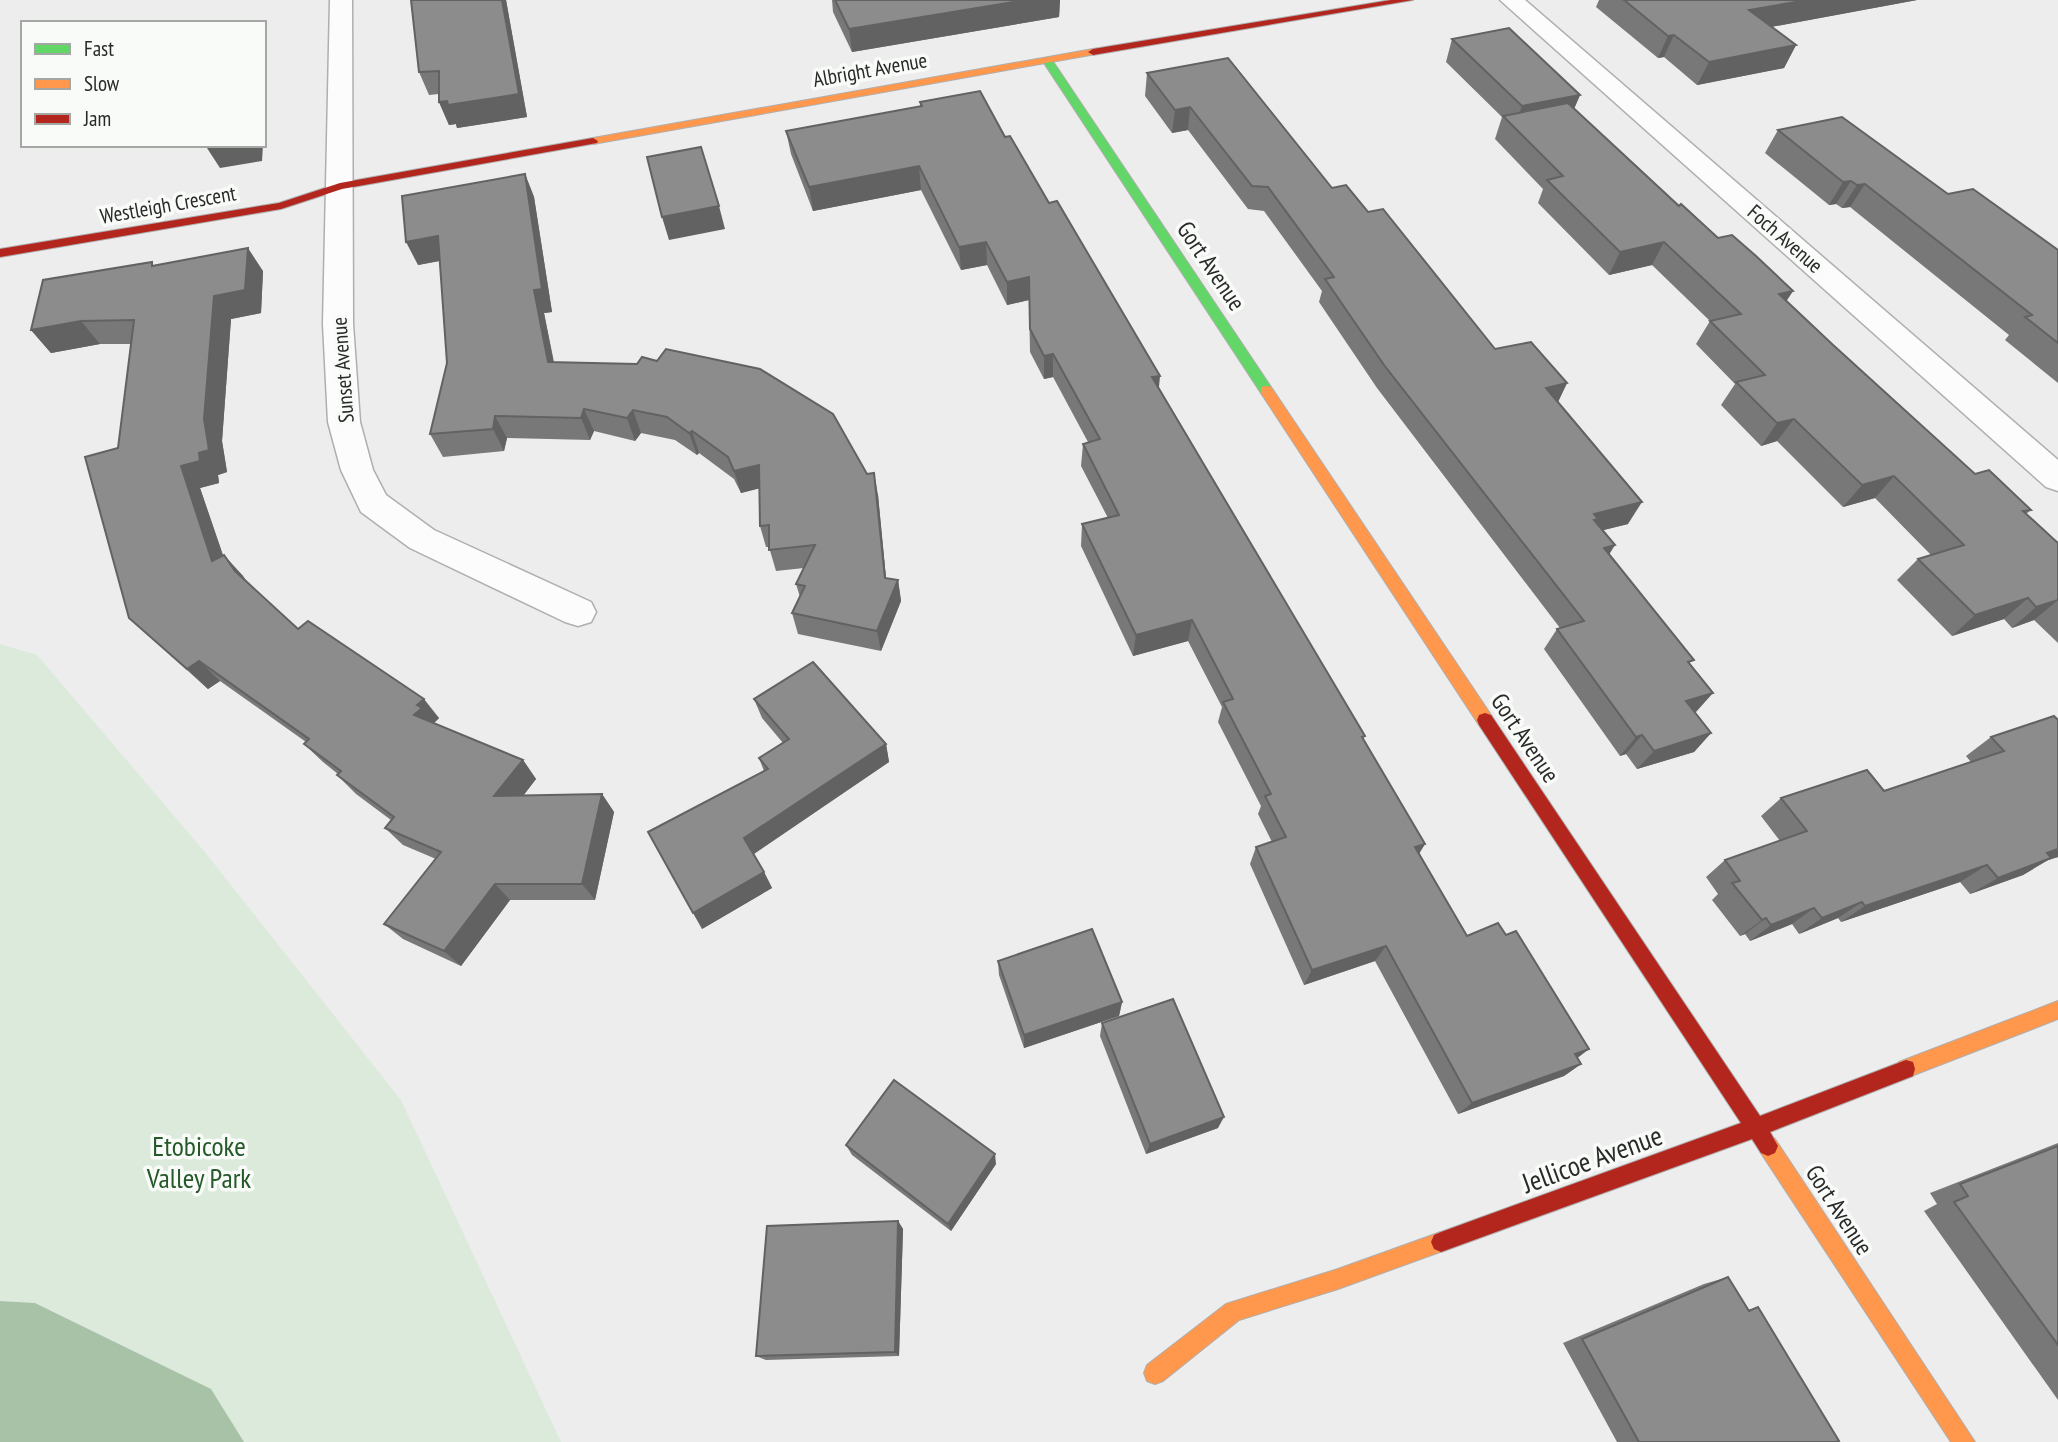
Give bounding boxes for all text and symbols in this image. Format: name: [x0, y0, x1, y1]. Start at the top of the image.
legend: [21, 21, 266, 147]
text: Fast: [84, 35, 114, 62]
street label: Albright Avenue: [811, 46, 929, 93]
text: Slow: [84, 70, 120, 97]
text: Jam: [83, 105, 111, 132]
street label: Westleigh Crescent: [98, 179, 238, 230]
street label: Foch Avenue: [1742, 198, 1829, 279]
street label: Gort Avenue: [1170, 215, 1253, 316]
street label: Sunset Avenue: [325, 316, 360, 424]
street label: Gort Avenue: [1484, 687, 1567, 788]
street label: Jellicoe Avenue: [1516, 1116, 1667, 1201]
park label: Etobicoke Valley Park: [146, 1127, 251, 1196]
street label: Gort Avenue: [1799, 1159, 1880, 1261]

